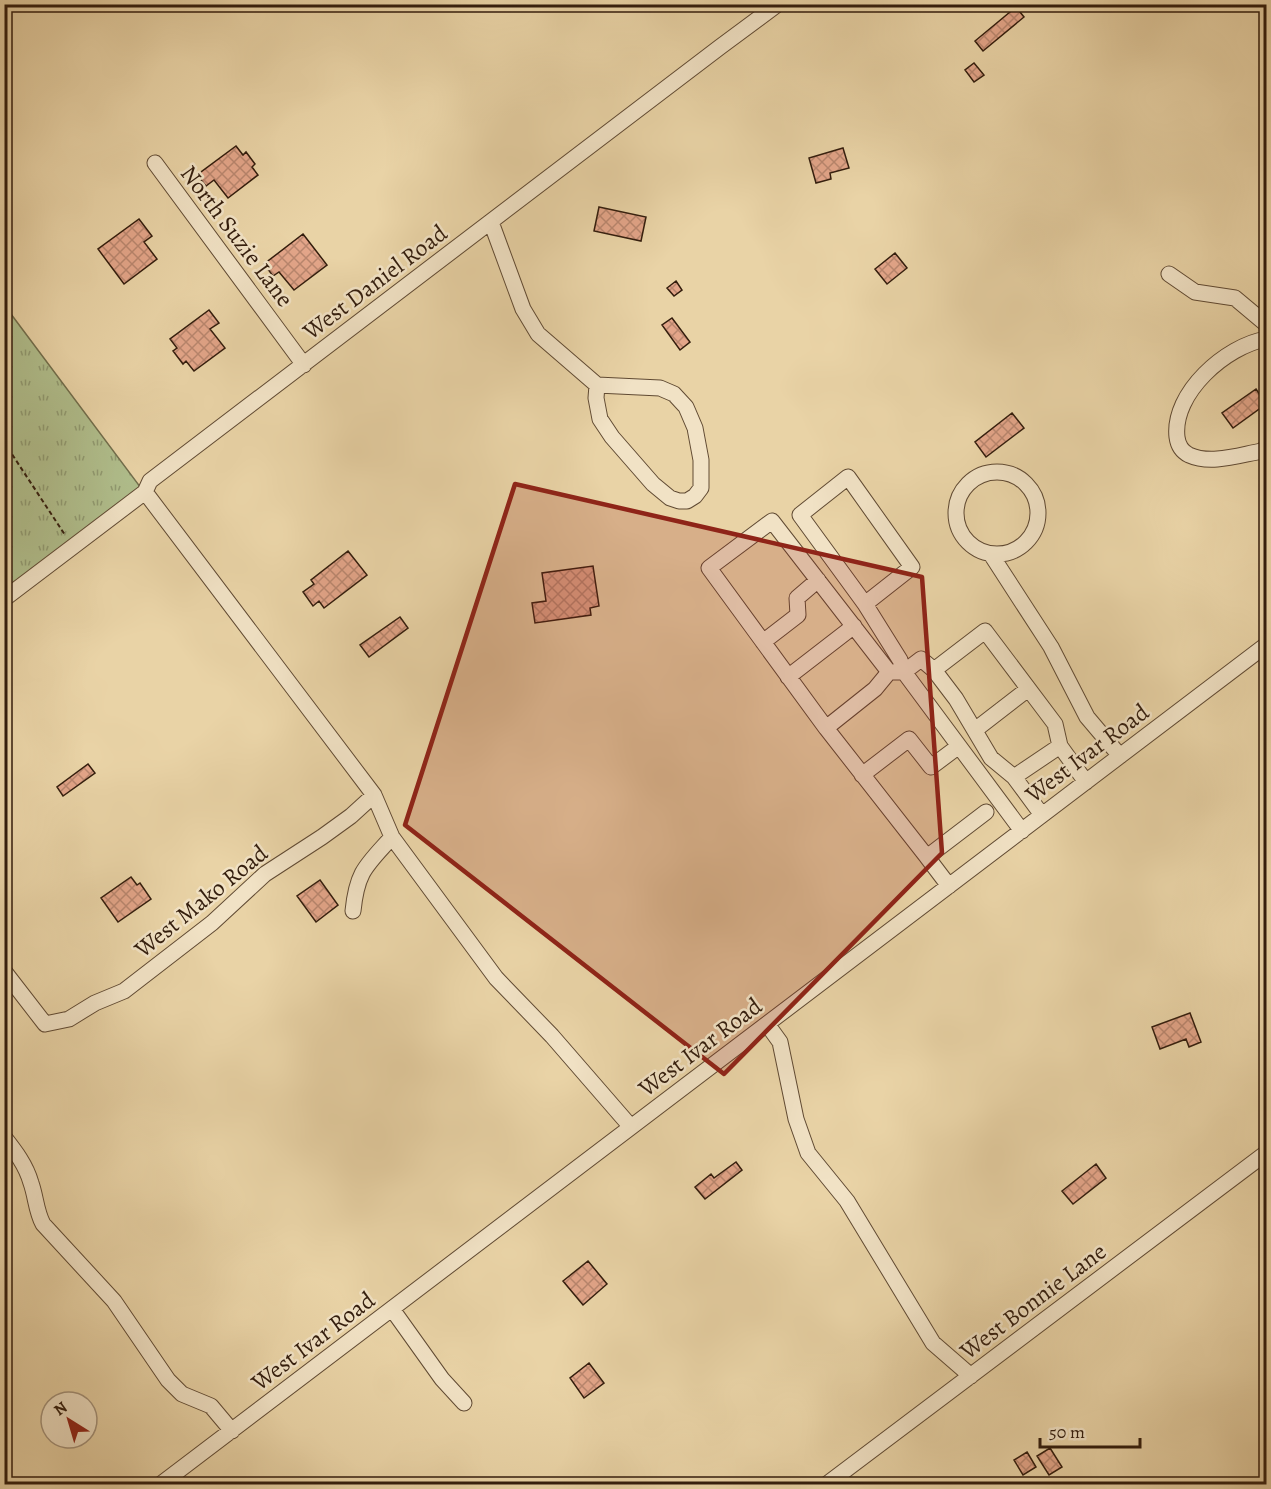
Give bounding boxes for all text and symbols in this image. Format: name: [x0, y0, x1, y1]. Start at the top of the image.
street label: North Suzie Lane: [173, 159, 301, 313]
street label: West Daniel Road: [296, 217, 454, 347]
street label: West Ivar Road: [1018, 696, 1155, 811]
street label: West Mako Road: [127, 837, 274, 965]
street label: West Ivar Road: [631, 990, 768, 1105]
street label: West Bonnie Lane: [952, 1235, 1113, 1367]
street label: West Ivar Road: [244, 1284, 381, 1399]
north arrow: [39, 1390, 99, 1450]
text: N: [49, 1396, 72, 1421]
scale bar: [1040, 1411, 1140, 1449]
text: 50 m: [1049, 1420, 1085, 1444]

